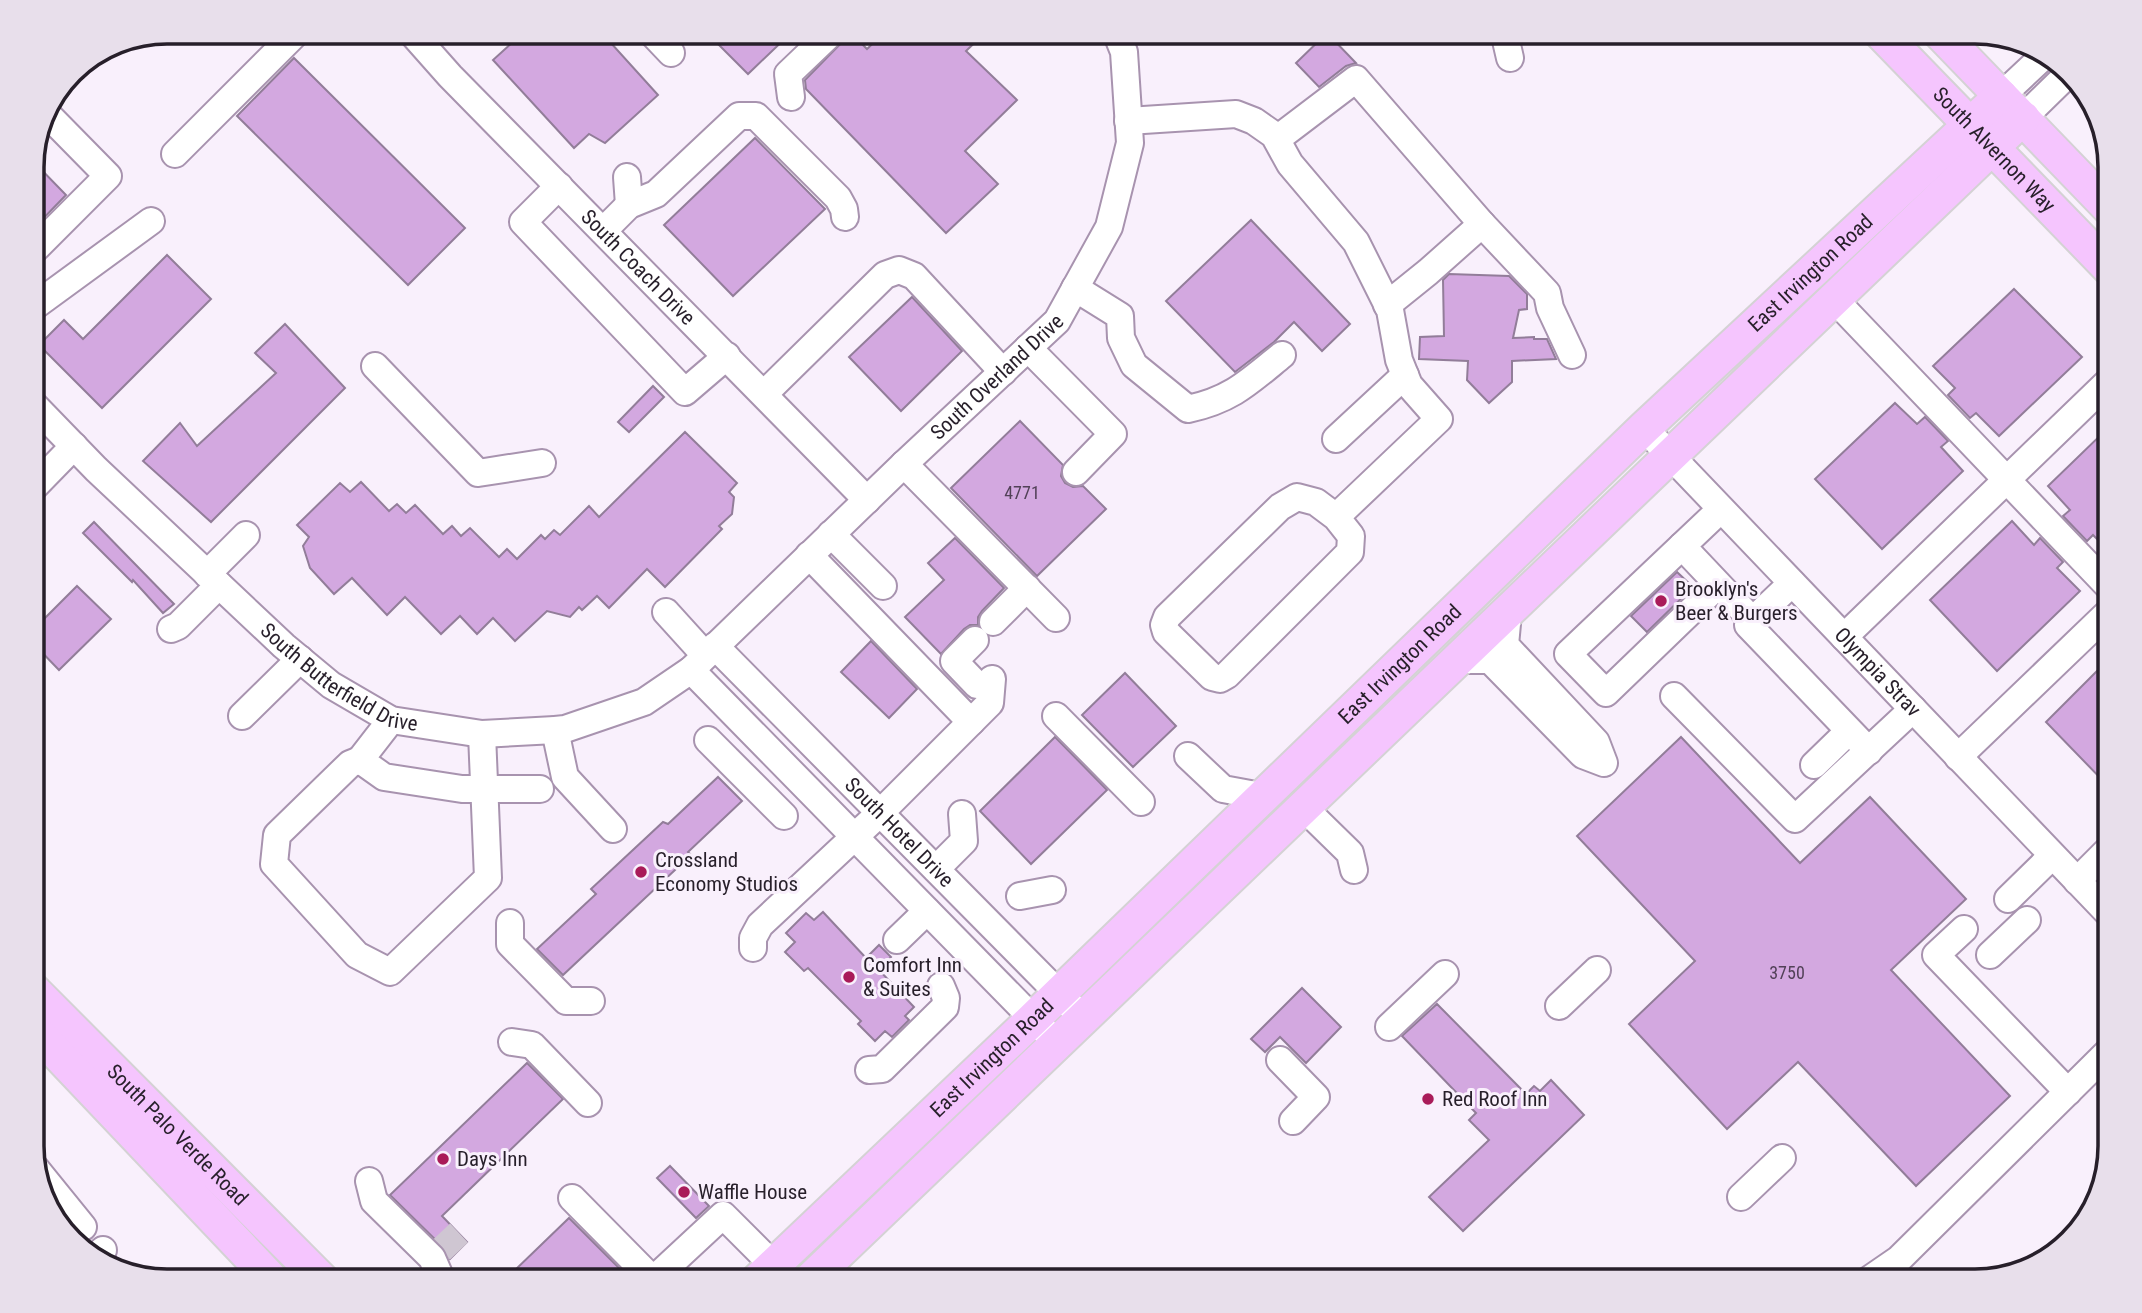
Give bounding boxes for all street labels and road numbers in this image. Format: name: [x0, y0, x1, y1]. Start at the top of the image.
street label: South Alvernon Way: [1928, 82, 2060, 217]
street label: South Coach Drive: [576, 205, 700, 330]
street label: East Irvington Road: [1743, 210, 1878, 337]
street label: South Overland Drive: [926, 309, 1069, 445]
street label: East Irvington Road: [1334, 599, 1466, 729]
street label: South Butterfield Drive: [256, 618, 420, 736]
street label: Olympia Strav: [1830, 623, 1926, 722]
street label: South Hotel Drive: [840, 773, 959, 892]
street label: East Irvington Road: [925, 994, 1059, 1122]
street label: South Palo Verde Road: [102, 1059, 253, 1210]

